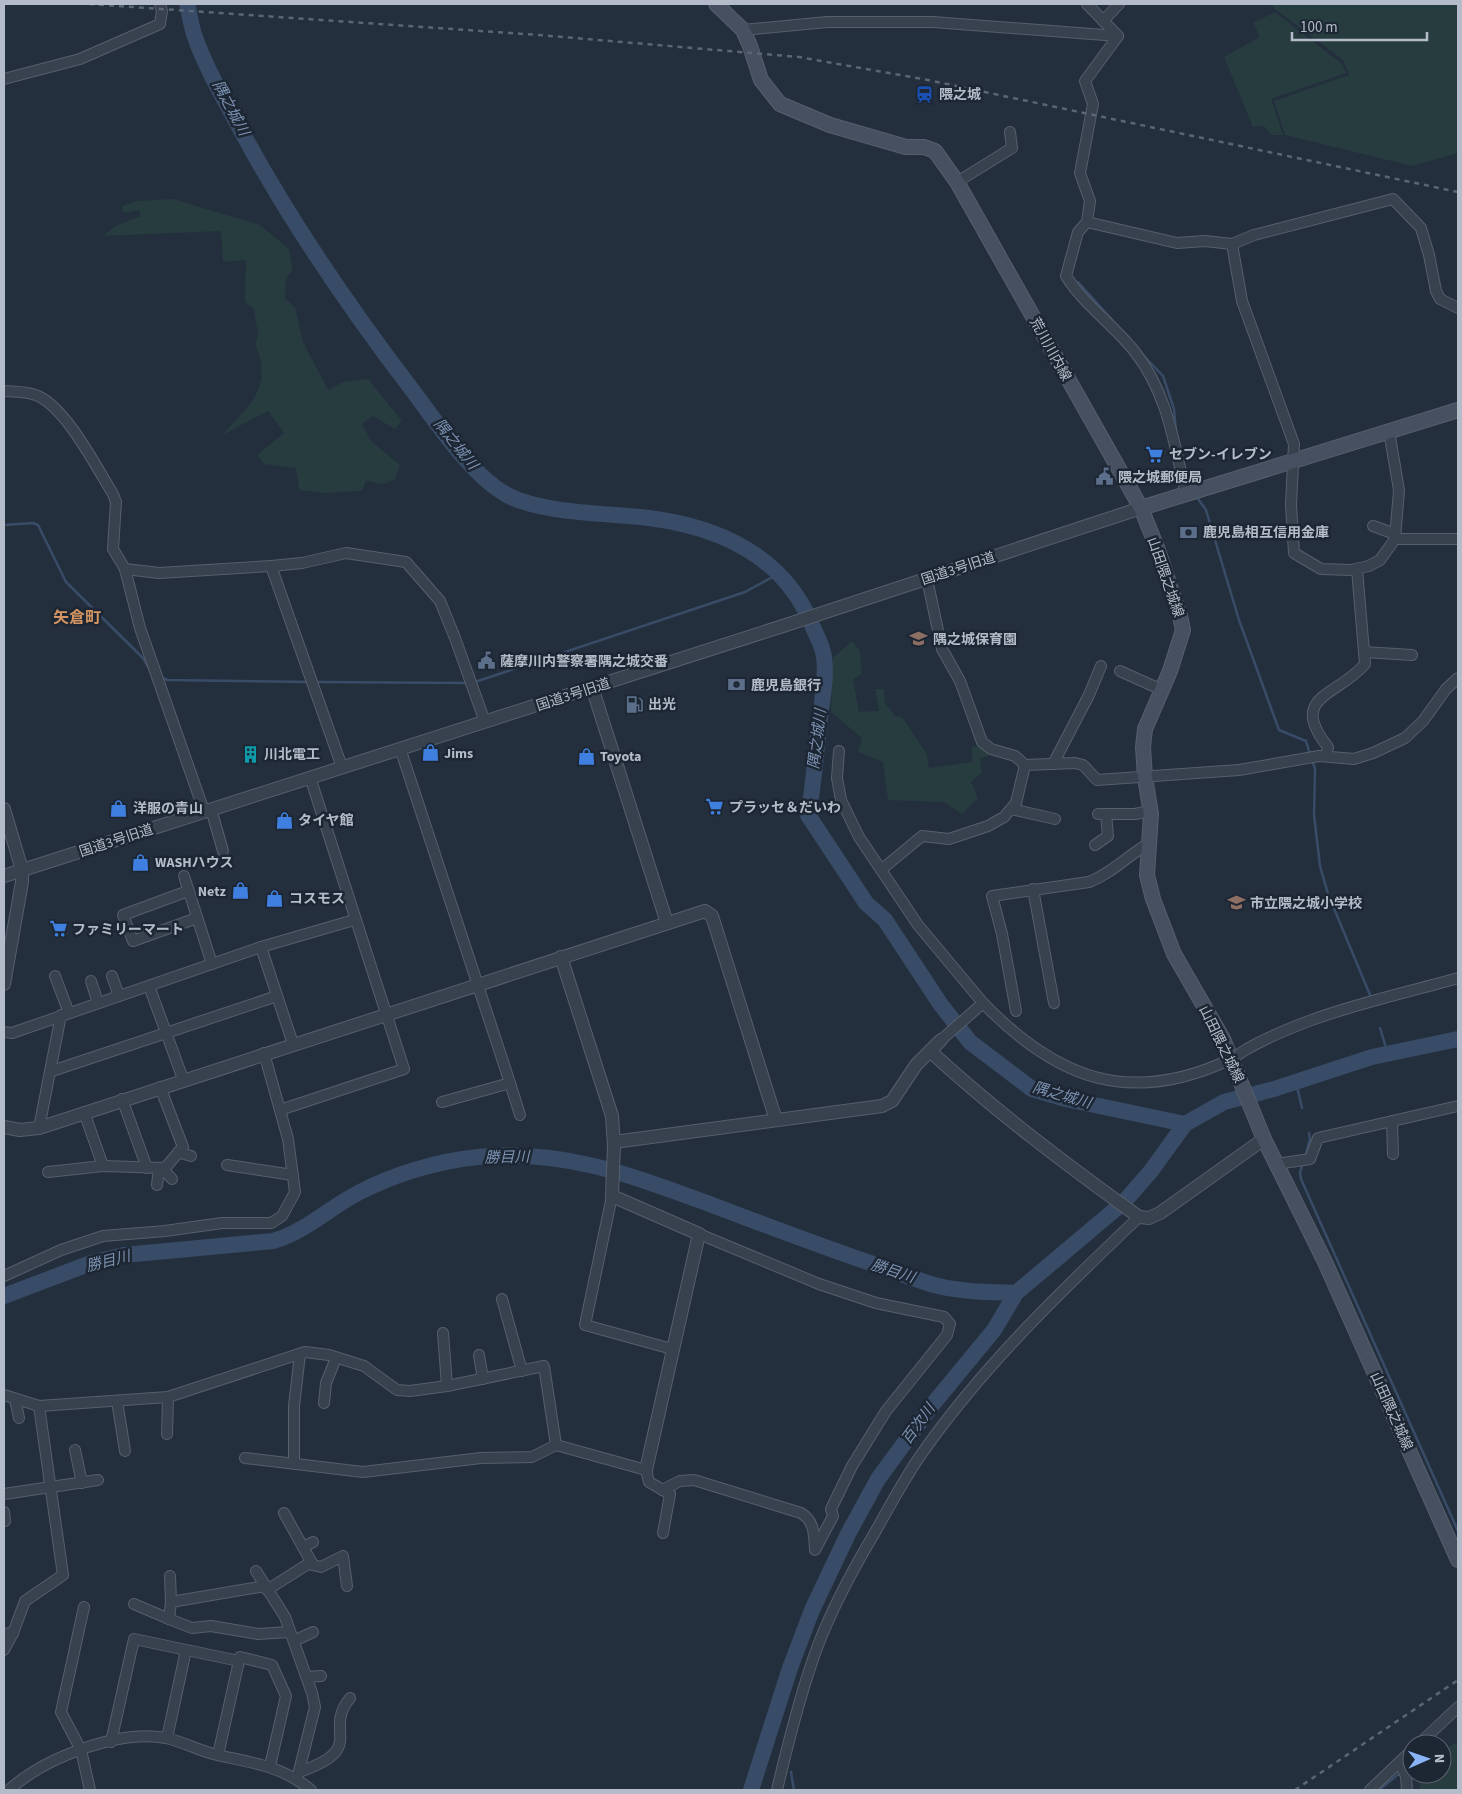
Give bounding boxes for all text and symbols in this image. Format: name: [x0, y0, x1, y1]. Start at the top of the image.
scale bar: [1292, 10, 1427, 42]
text: 100 m: [1300, 17, 1338, 38]
water label: 隅之城川: [207, 77, 255, 141]
station icon: 隈之城: [915, 84, 935, 104]
place label: 隈之城: [939, 85, 981, 105]
street label: 荒川川内線: [1024, 314, 1076, 385]
water label: 隅之城川: [429, 414, 484, 476]
supermarket icon: セブン-イレブン: [1145, 444, 1165, 464]
place label: セブン-イレブン: [1169, 445, 1272, 465]
public building icon: 隈之城郵便局: [1094, 467, 1114, 487]
place label: 隈之城郵便局: [1118, 468, 1202, 488]
bank icon: 鹿児島相互信用金庫: [1179, 522, 1199, 542]
place label: 鹿児島相互信用金庫: [1203, 523, 1329, 543]
street label: 山田隈之城線: [1142, 534, 1188, 620]
street label: 国道3号旧道: [919, 548, 998, 590]
district label: 矢倉町: [53, 607, 101, 629]
school or university icon: 隅之城保育園: [909, 629, 929, 649]
place label: 隅之城保育園: [933, 630, 1017, 650]
public building icon: 薩摩川内警察署隅之城交番: [476, 651, 496, 671]
place label: 薩摩川内警察署隅之城交番: [500, 652, 668, 672]
street label: 国道3号旧道: [534, 674, 613, 716]
bank icon: 鹿児島銀行: [727, 675, 747, 695]
place label: 鹿児島銀行: [751, 676, 821, 696]
fuel station icon: 出光: [624, 694, 644, 714]
place label: 出光: [648, 695, 676, 715]
water label: 隅之城川: [803, 706, 832, 770]
shop icon: Jims: [420, 743, 440, 763]
building icon: 川北電工: [240, 744, 260, 764]
place label: Jims: [444, 744, 473, 764]
place label: 川北電工: [264, 745, 320, 765]
shop icon: Toyota: [576, 746, 596, 766]
place label: Toyota: [600, 747, 641, 767]
supermarket icon: プラッセ＆だいわ: [705, 797, 725, 817]
shop icon: 洋服の青山: [109, 798, 129, 818]
place label: プラッセ＆だいわ: [729, 798, 841, 818]
place label: 洋服の青山: [133, 799, 203, 819]
shop icon: タイヤ館: [274, 810, 294, 830]
place label: タイヤ館: [298, 811, 354, 831]
street label: 国道3号旧道: [77, 820, 156, 862]
shop icon: WASHハウス: [131, 852, 151, 872]
place label: WASHハウス: [155, 853, 234, 873]
shop icon: Netz: [230, 881, 250, 901]
place label: Netz: [198, 882, 227, 902]
shop icon: コスモス: [265, 888, 285, 908]
place label: コスモス: [289, 889, 345, 909]
school or university icon: 市立隈之城小学校: [1226, 893, 1246, 913]
place label: 市立隈之城小学校: [1250, 894, 1362, 914]
supermarket icon: ファミリーマート: [48, 919, 68, 939]
place label: ファミリーマート: [72, 920, 184, 940]
street label: 山田隈之城線: [1194, 1002, 1249, 1087]
water label: 隅之城川: [1030, 1077, 1096, 1114]
water label: 勝目川: [484, 1147, 532, 1168]
water label: 勝目川: [84, 1245, 134, 1277]
water label: 勝目川: [868, 1255, 919, 1289]
street label: 山田隈之城線: [1365, 1369, 1417, 1454]
water label: 百次川: [897, 1398, 941, 1449]
north arrow: [1402, 1734, 1452, 1784]
text: N: [1429, 1754, 1449, 1764]

